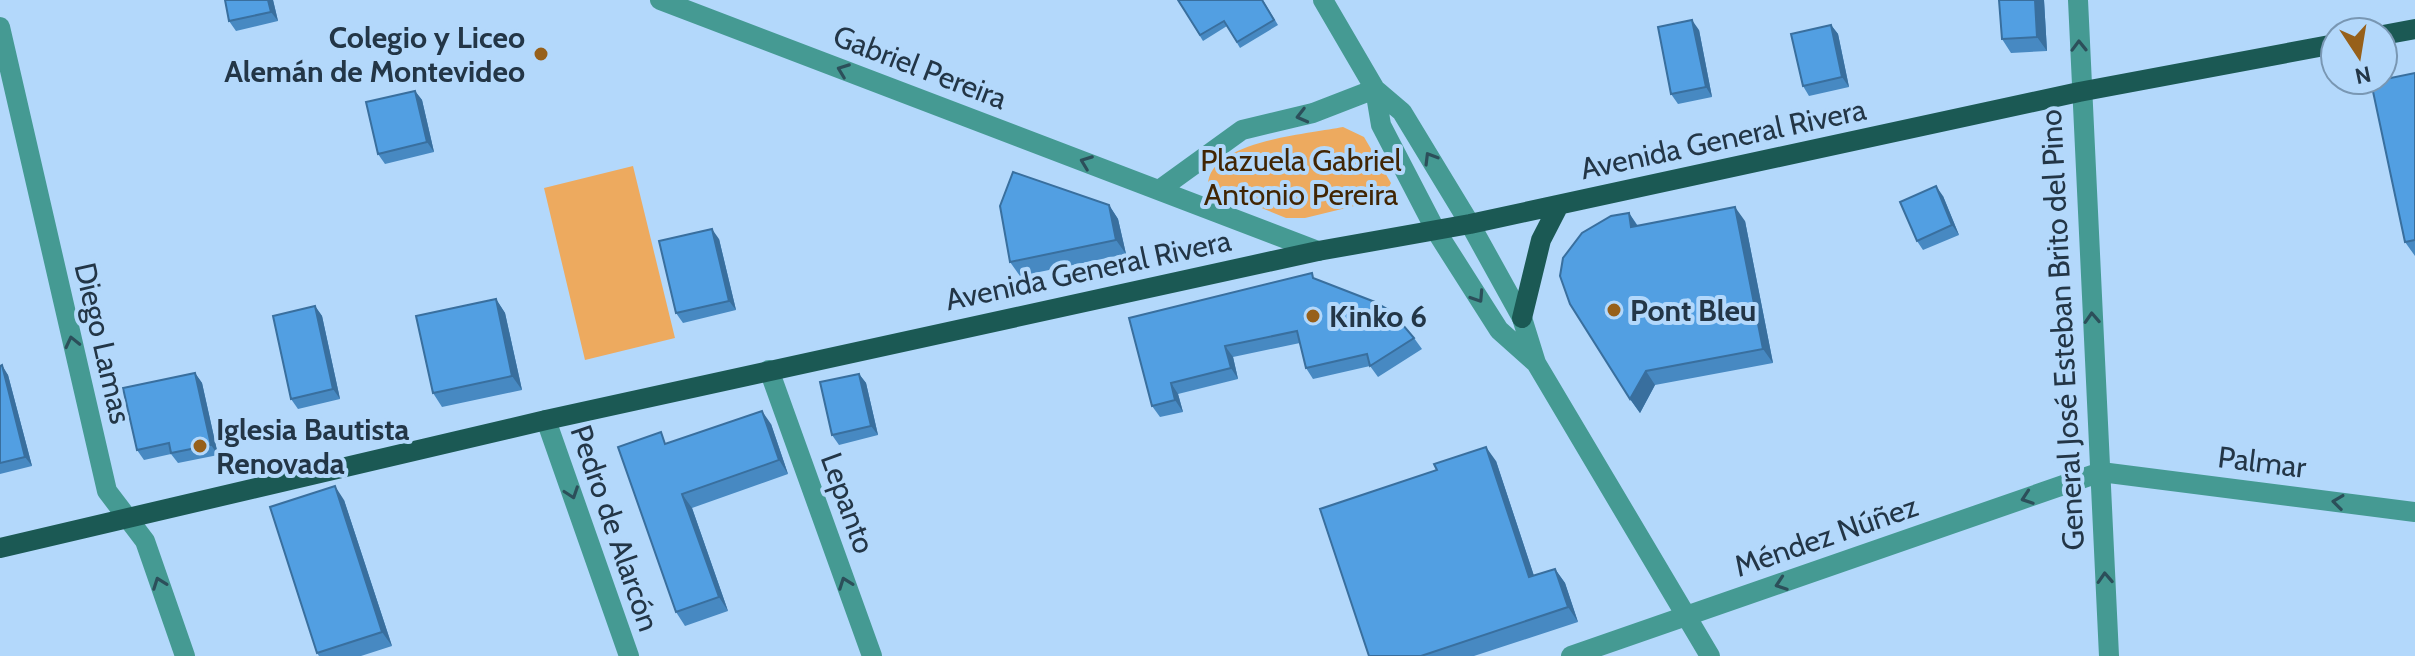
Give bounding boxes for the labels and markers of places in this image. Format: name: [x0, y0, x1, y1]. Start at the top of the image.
place label: Colegio y Liceo Alemán de Montevideo: [224, 19, 525, 90]
marker: Colegio y Liceo Alemán de Montevideo: [532, 45, 550, 63]
place label: Pont Bleu: [1630, 292, 1756, 329]
place label: Kinko 6: [1329, 298, 1427, 335]
marker: Pont Bleu: [1605, 301, 1623, 319]
marker: Kinko 6: [1304, 307, 1322, 325]
place label: Iglesia Bautista Renovada: [216, 411, 410, 482]
marker: Iglesia Bautista Renovada: [191, 437, 209, 455]

